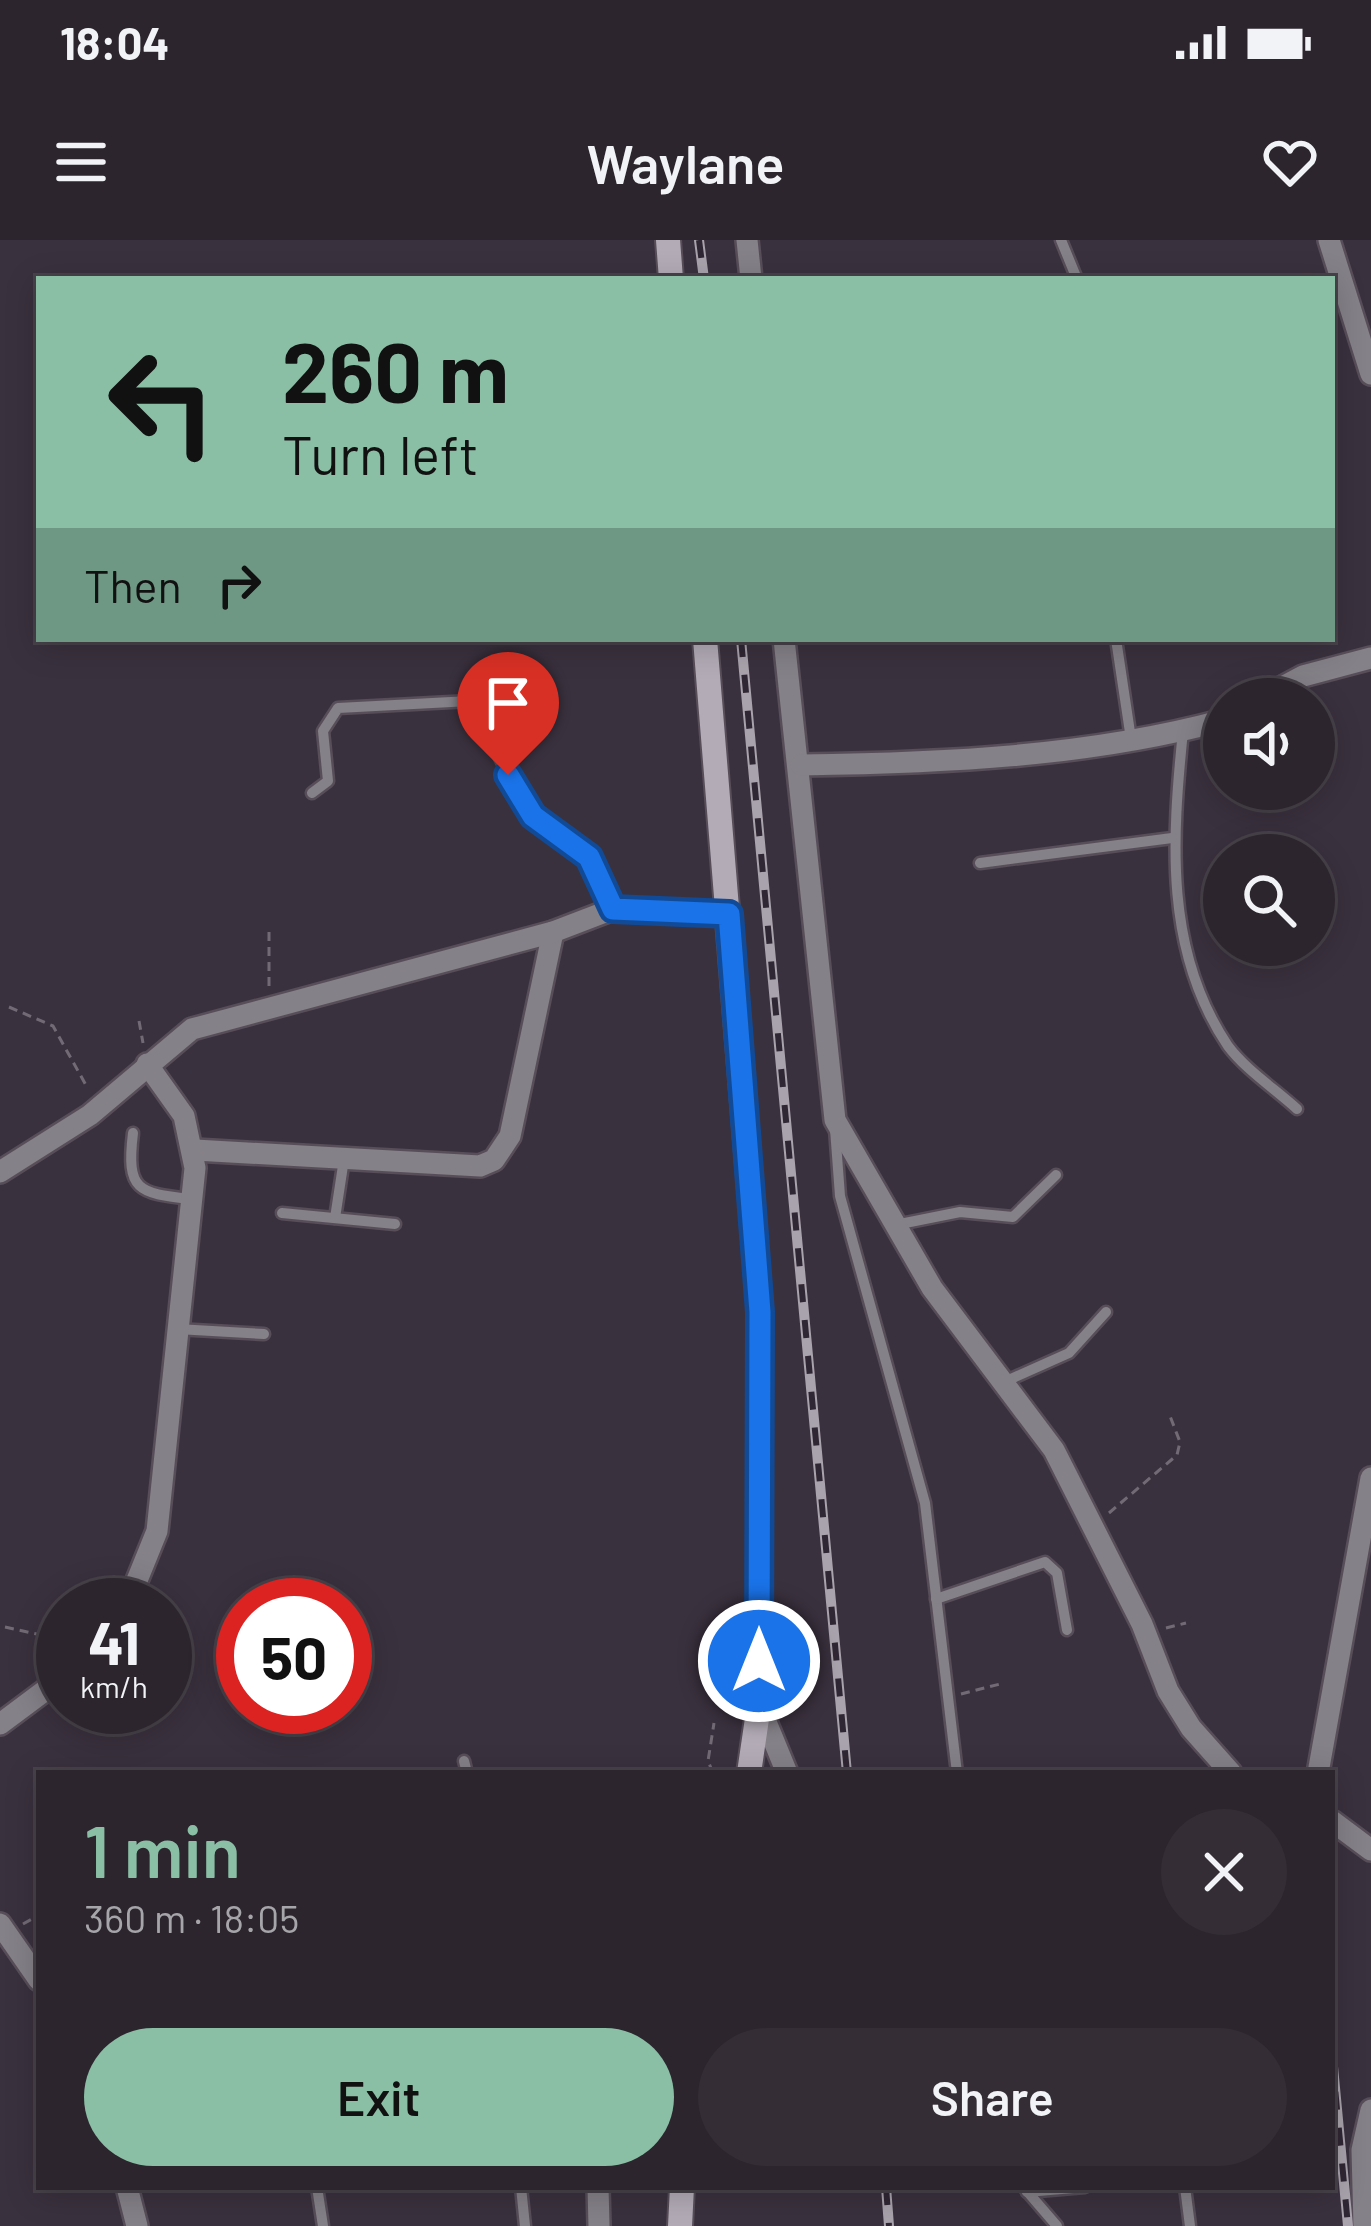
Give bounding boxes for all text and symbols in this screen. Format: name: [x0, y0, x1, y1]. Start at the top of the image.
text: 18:04: [60, 15, 170, 69]
icon: menu: [48, 129, 114, 195]
icon: heart: [1257, 129, 1323, 195]
text: Waylane: [587, 130, 784, 195]
text: 260 m: [282, 319, 509, 420]
icon: left: [84, 324, 240, 480]
text: Turn left: [282, 421, 479, 486]
icon: right: [206, 552, 272, 618]
text: Then: [84, 558, 182, 612]
pin: [457, 652, 559, 775]
icon: arrive: [475, 670, 541, 736]
map controls: [1203, 678, 1335, 966]
button: sound: [1203, 678, 1335, 810]
button: search: [1203, 834, 1335, 966]
speed limit sign: 50: [216, 1578, 372, 1734]
position arrow: [696, 1598, 822, 1724]
text: 41: [88, 1605, 140, 1677]
text: km/h: [80, 1668, 148, 1704]
text: 1 min: [84, 1806, 241, 1892]
button: close: [1161, 1809, 1287, 1935]
text: 360 m · 18:05: [84, 1894, 299, 1941]
button: Exit: [84, 2028, 674, 2166]
button: Share: [698, 2028, 1287, 2166]

